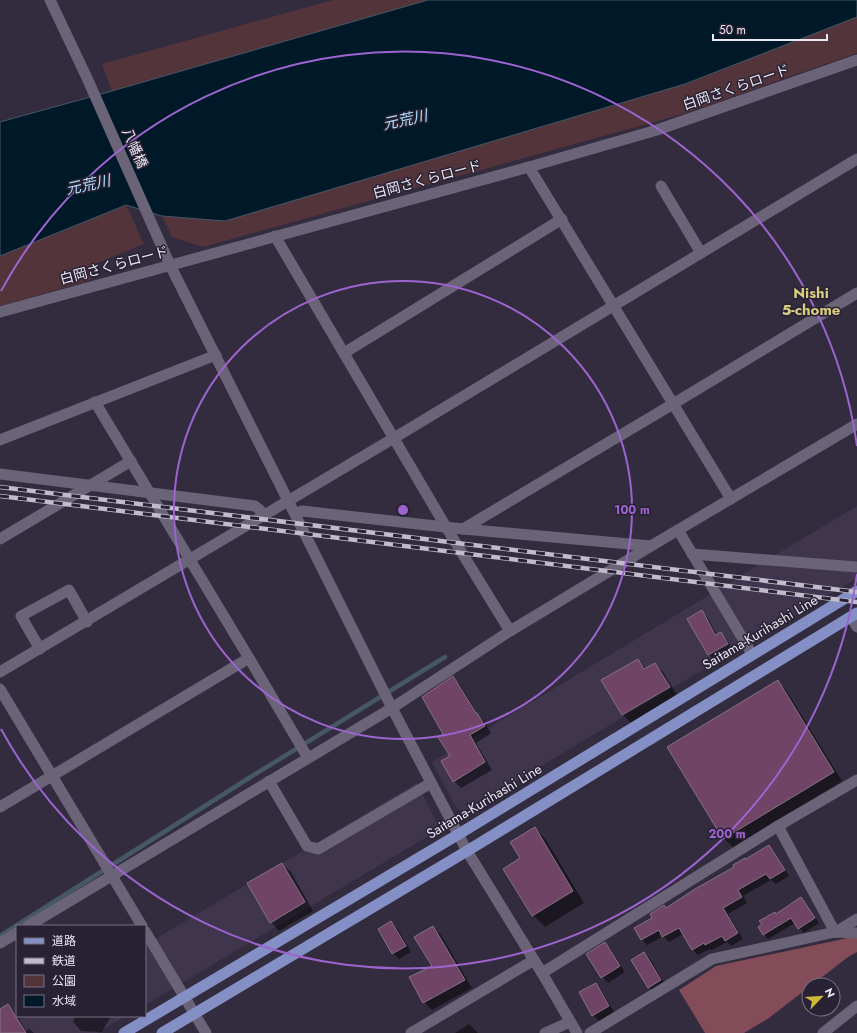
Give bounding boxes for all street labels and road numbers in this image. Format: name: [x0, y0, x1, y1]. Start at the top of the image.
street label: 白岡さくらロード: [680, 59, 792, 115]
street label: 八幡橋: [117, 125, 153, 171]
street label: 白岡さくらロード: [370, 155, 484, 203]
street label: 白岡さくらロード: [57, 241, 171, 289]
street label: Saitama-Kurihashi Line: [699, 590, 821, 674]
street label: Saitama-Kurihashi Line: [423, 759, 545, 843]

